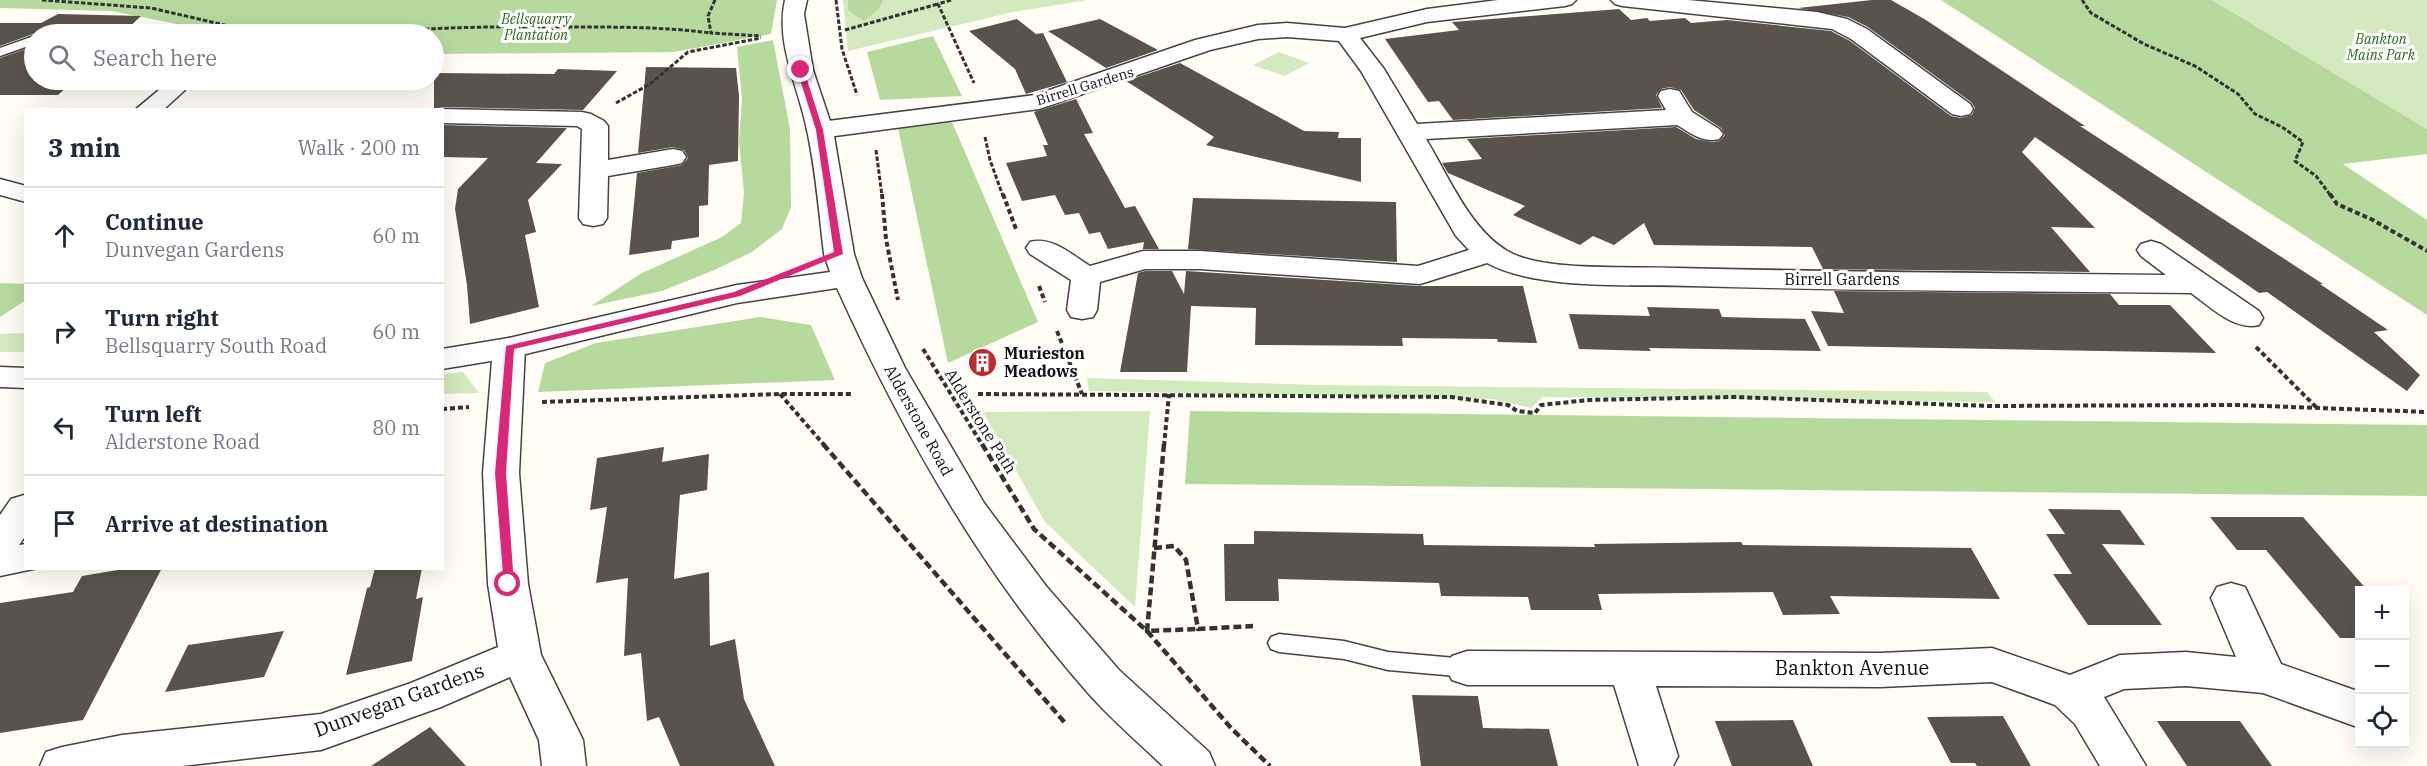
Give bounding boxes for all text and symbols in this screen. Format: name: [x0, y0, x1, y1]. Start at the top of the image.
park label: Bellsquarry Plantation: [500, 10, 572, 44]
search box: [24, 24, 444, 90]
park label: Bankton Mains Park: [2346, 30, 2416, 64]
icon: search: [45, 41, 78, 74]
text: Search here: [93, 43, 217, 72]
route end: [787, 56, 813, 82]
street label: Birrell Gardens: [1034, 63, 1136, 109]
text: 3 min: [48, 130, 121, 164]
text: Walk · 200 m: [298, 134, 420, 161]
text: Continue: [105, 207, 204, 236]
icon: ahead: [48, 219, 81, 252]
text: 60 m: [372, 222, 420, 249]
text: Dunvegan Gardens: [105, 236, 284, 263]
street label: Birrell Gardens: [1784, 269, 1900, 289]
text: Turn right: [105, 303, 219, 332]
icon: right: [48, 315, 81, 348]
text: 60 m: [372, 318, 420, 345]
text: Bellsquarry South Road: [105, 332, 327, 359]
place label: Murieston Meadows: [1004, 343, 1085, 381]
building icon: Murieston Meadows: [967, 346, 999, 378]
street label: Alderstone Road: [880, 361, 958, 479]
street label: Alderstone Path: [941, 365, 1021, 477]
text: Turn left: [105, 399, 201, 428]
icon: left: [48, 411, 81, 444]
text: 80 m: [372, 414, 420, 441]
text: Alderstone Road: [105, 428, 260, 455]
icon: arrive: [48, 507, 81, 540]
text: Arrive at destination: [105, 509, 328, 538]
route start: [494, 570, 520, 596]
map controls: [2355, 586, 2409, 748]
button: +: [2355, 586, 2409, 640]
button: −: [2355, 640, 2409, 694]
street label: Bankton Avenue: [1775, 654, 1929, 681]
street label: Dunvegan Gardens: [310, 656, 488, 743]
button: locate: [2355, 694, 2409, 748]

